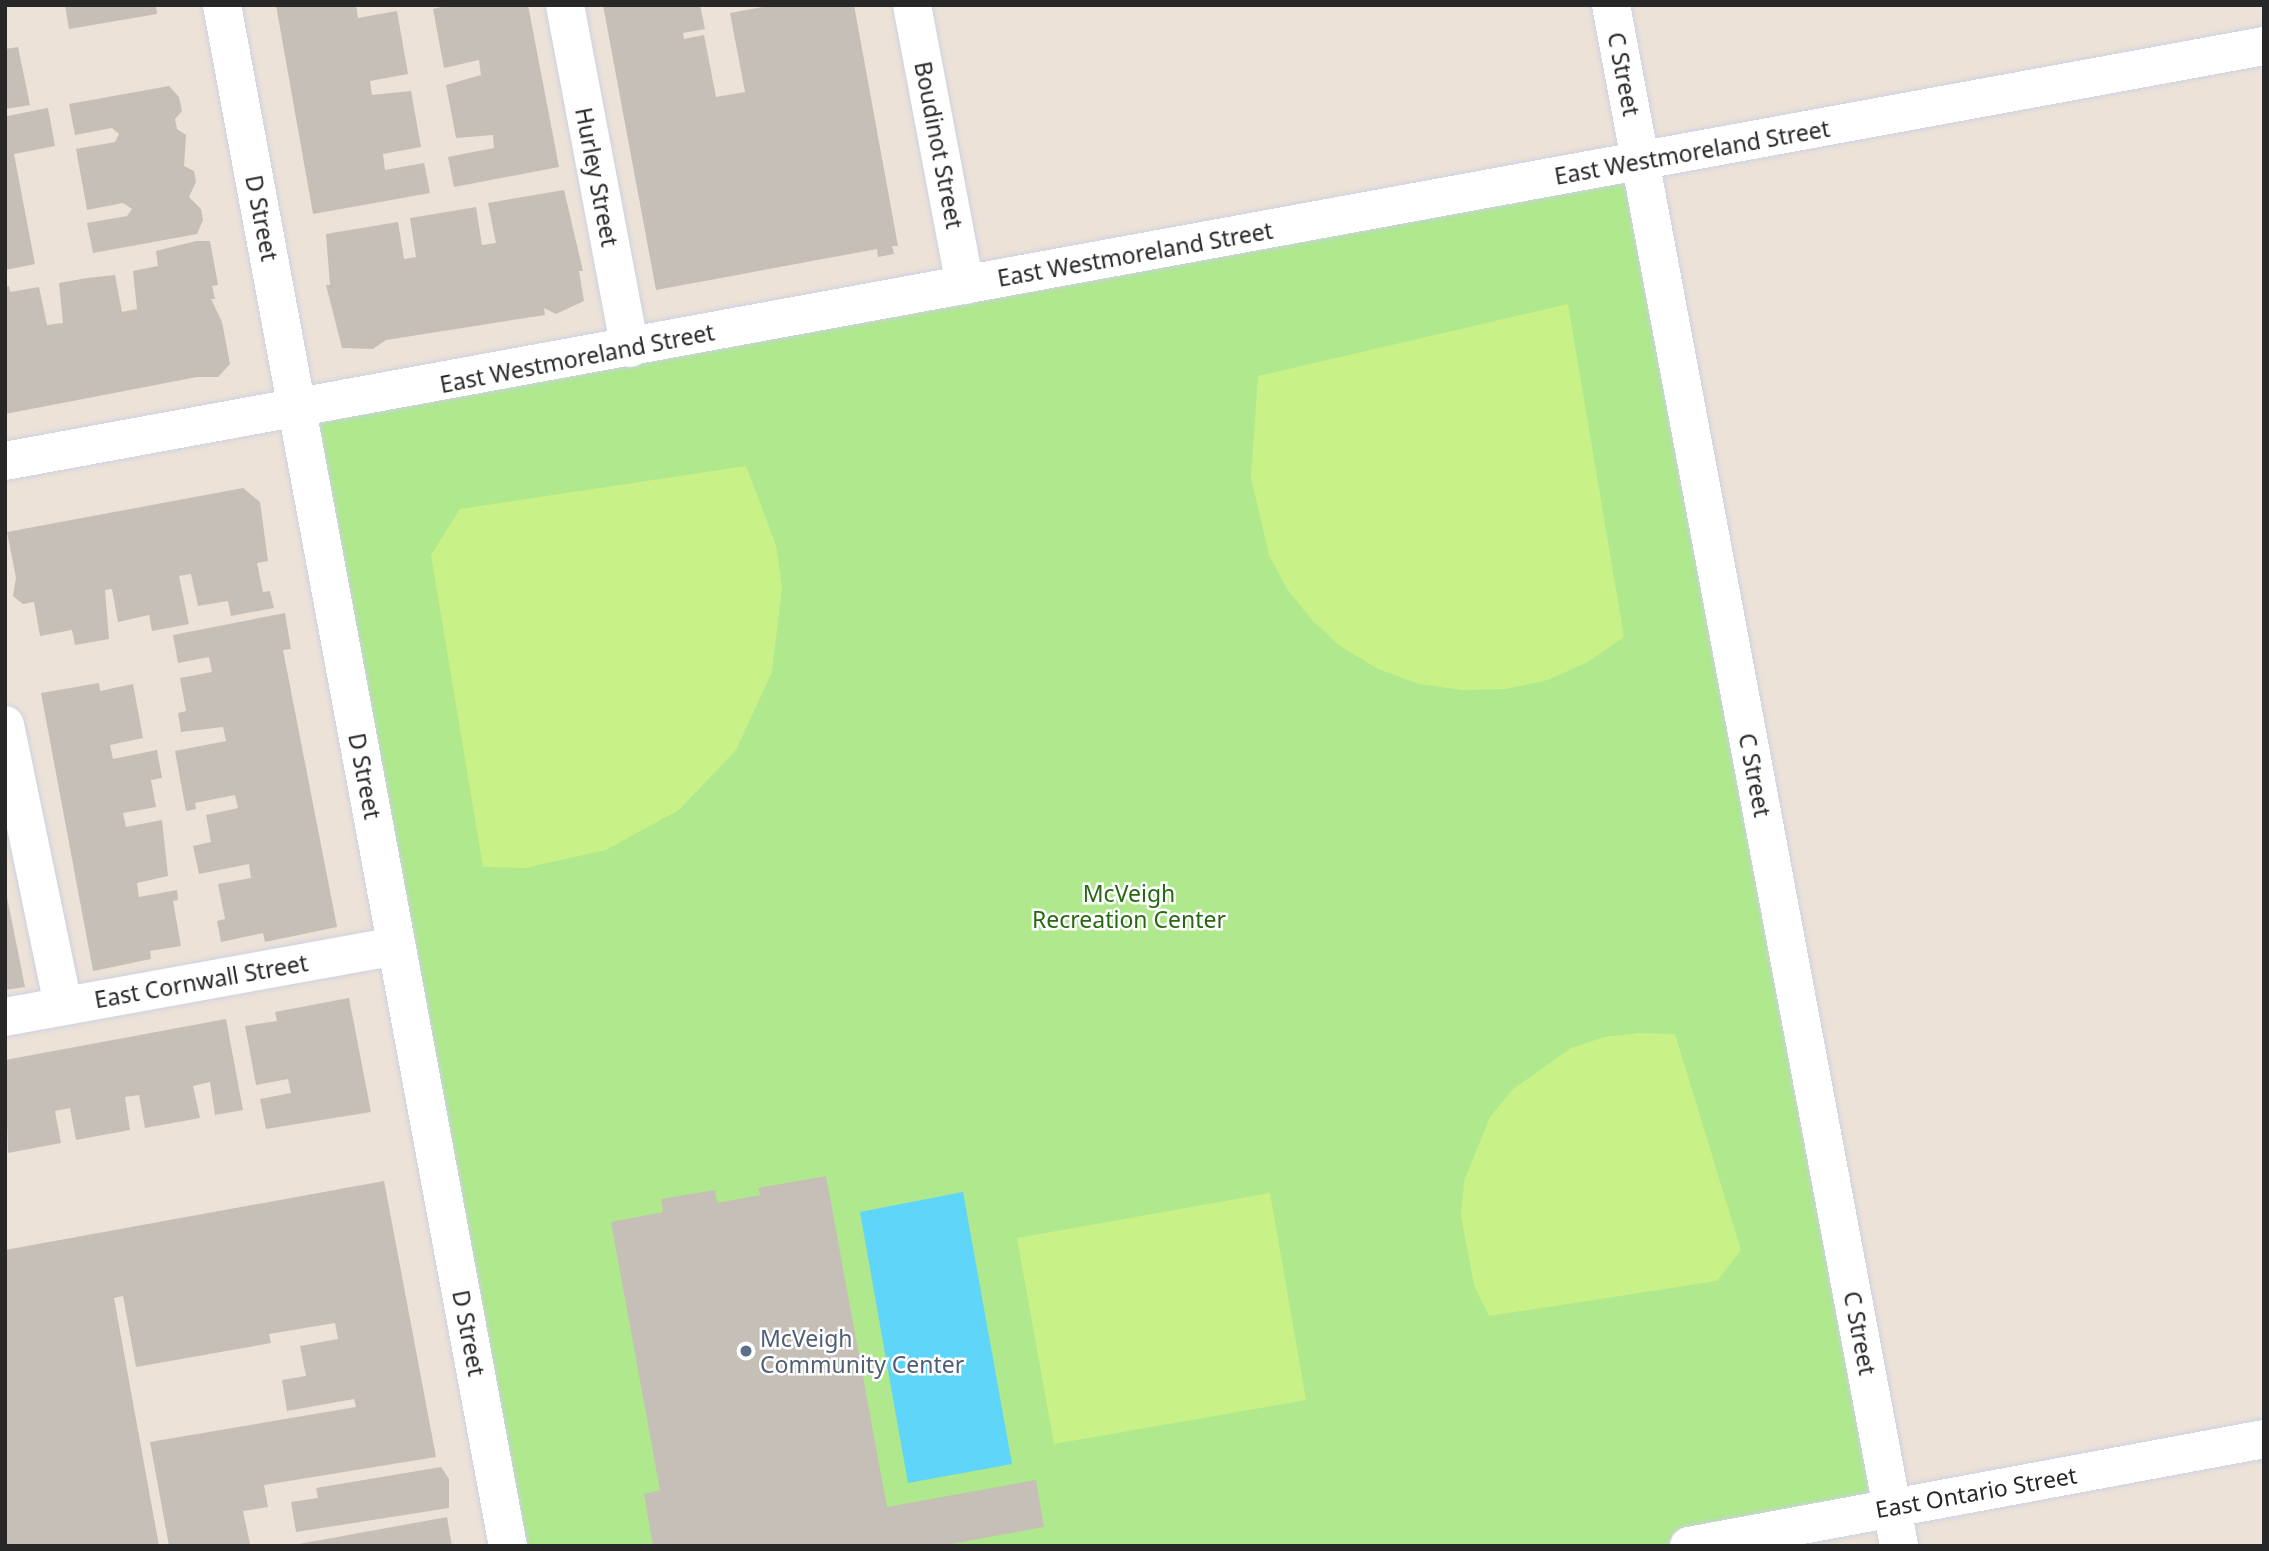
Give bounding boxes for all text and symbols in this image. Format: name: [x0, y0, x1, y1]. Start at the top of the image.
street label: C Street: [1602, 30, 1646, 118]
street label: Boudinot Street: [909, 59, 969, 231]
street label: Hurley Street: [570, 105, 624, 249]
street label: East Westmoreland Street: [1552, 114, 1832, 190]
street label: D Street: [240, 173, 284, 263]
street label: East Westmoreland Street: [995, 216, 1275, 292]
street label: East Westmoreland Street: [437, 318, 717, 398]
street label: D Street: [343, 731, 387, 821]
street label: C Street: [1733, 731, 1777, 819]
park label: McVeigh Recreation Center: [1032, 879, 1226, 933]
street label: East Cornwall Street: [92, 949, 310, 1013]
street label: D Street: [447, 1288, 491, 1378]
street label: C Street: [1838, 1289, 1882, 1377]
place label: McVeigh Community Center: [760, 1324, 964, 1378]
marker: McVeigh Community Center: [738, 1343, 754, 1359]
street label: East Ontario Street: [1873, 1461, 2079, 1523]

